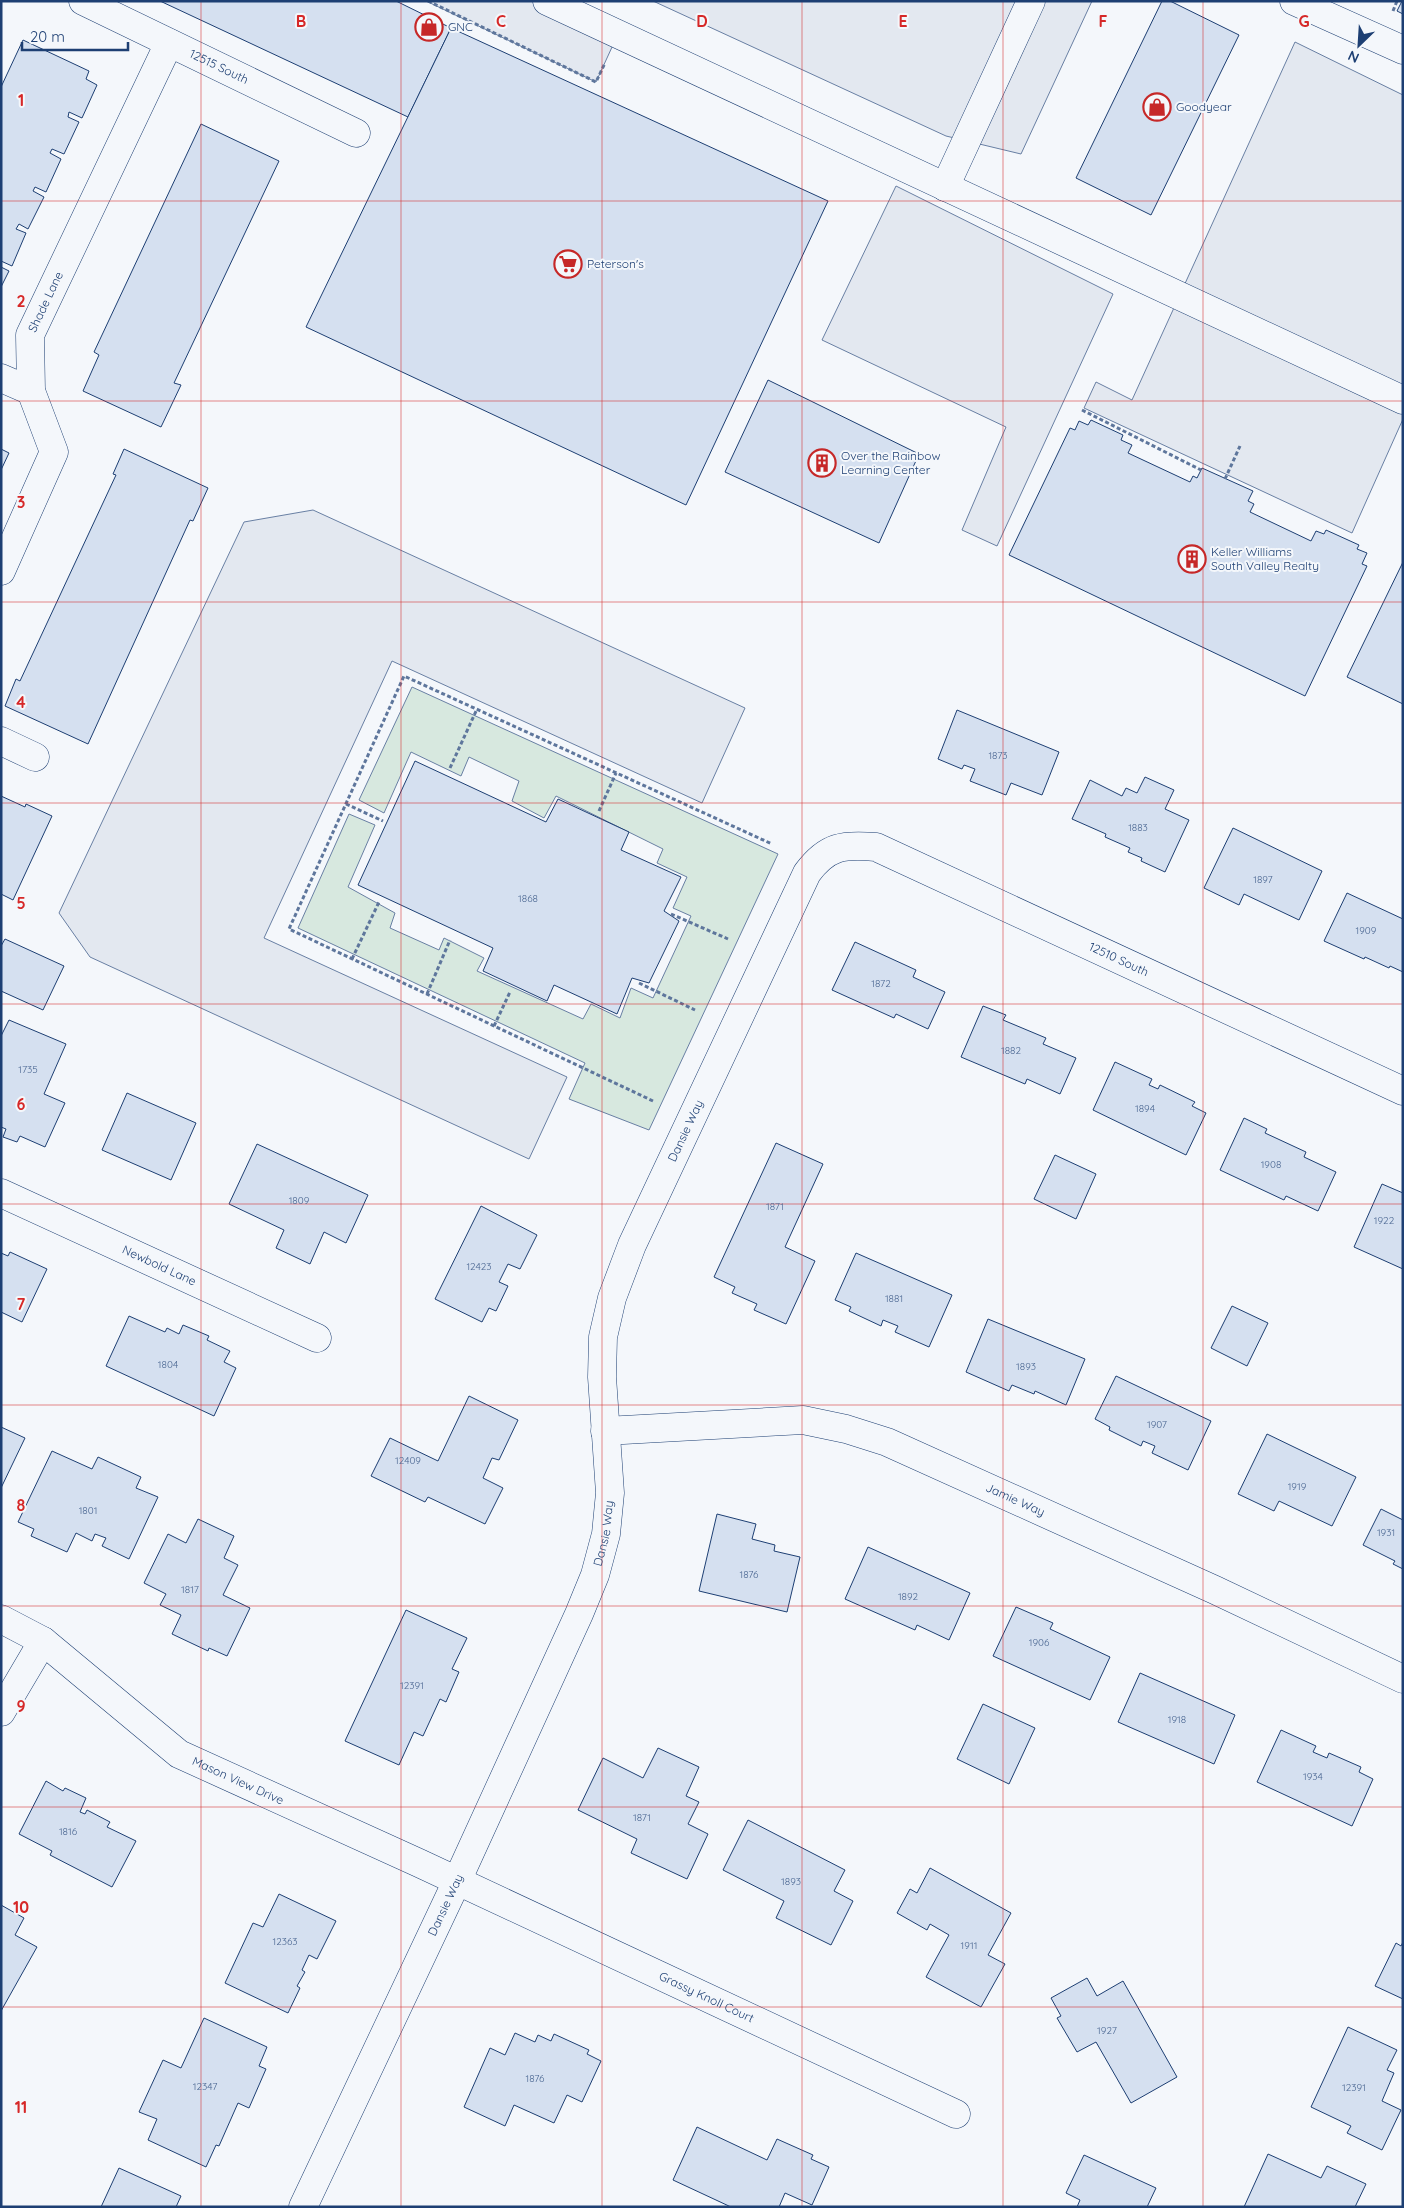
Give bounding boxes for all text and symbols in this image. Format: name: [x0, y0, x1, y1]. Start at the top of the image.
text: B: [296, 11, 306, 31]
text: C: [496, 11, 506, 31]
text: D: [696, 11, 708, 31]
text: E: [898, 11, 908, 31]
text: F: [1099, 11, 1108, 31]
text: G: [1298, 11, 1310, 31]
shop icon: GNC: [414, 12, 444, 42]
place label: GNC: [448, 19, 473, 34]
scale bar: [22, 20, 129, 52]
north arrow: [1334, 20, 1384, 70]
text: 20 m: [30, 27, 65, 46]
street label: 12515 South: [187, 46, 251, 87]
text: N: [1345, 46, 1362, 67]
text: 1: [18, 90, 24, 110]
shop icon: Goodyear: [1142, 92, 1172, 122]
place label: Goodyear: [1176, 99, 1232, 114]
supermarket icon: Peterson's: [553, 249, 583, 279]
place label: Peterson's: [587, 256, 644, 271]
street label: Shade Lane: [24, 269, 66, 335]
text: 2: [16, 291, 26, 311]
building icon: Over the Rainbow Learning Center: [807, 448, 837, 478]
place label: Over the Rainbow Learning Center: [841, 448, 941, 477]
text: 3: [17, 492, 25, 512]
building icon: Keller Williams South Valley Realty: [1177, 544, 1207, 574]
place label: Keller Williams South Valley Realty: [1211, 544, 1319, 573]
text: 4: [16, 692, 26, 712]
house number: 1873: [988, 749, 1008, 762]
house number: 1883: [1128, 821, 1148, 834]
house number: 1897: [1253, 873, 1273, 886]
house number: 1868: [518, 892, 538, 905]
text: 5: [16, 893, 26, 913]
house number: 1909: [1356, 924, 1377, 937]
street label: 12510 South: [1087, 939, 1151, 979]
house number: 1872: [871, 977, 891, 990]
house number: 1882: [1001, 1044, 1021, 1057]
house number: 1735: [18, 1063, 38, 1076]
text: 6: [17, 1094, 26, 1114]
street label: Dansie Way: [664, 1097, 706, 1164]
house number: 1894: [1135, 1102, 1155, 1115]
house number: 1908: [1261, 1158, 1281, 1171]
house number: 1809: [289, 1194, 310, 1207]
house number: 1871: [766, 1200, 784, 1213]
house number: 1922: [1374, 1214, 1395, 1227]
street label: Newbold Lane: [120, 1242, 199, 1289]
house number: 12423: [466, 1260, 492, 1273]
house number: 1881: [885, 1292, 903, 1305]
text: 7: [17, 1294, 26, 1314]
house number: 1804: [158, 1358, 178, 1371]
house number: 1893: [1016, 1360, 1036, 1373]
house number: 1907: [1147, 1418, 1167, 1431]
house number: 12409: [395, 1454, 421, 1467]
street label: Jamie Way: [984, 1480, 1047, 1519]
house number: 1919: [1288, 1480, 1307, 1493]
text: 8: [17, 1495, 26, 1515]
street label: Dansie Way: [590, 1500, 616, 1568]
house number: 1801: [79, 1504, 97, 1517]
house number: 1931: [1377, 1526, 1395, 1539]
house number: 1876: [739, 1568, 759, 1581]
house number: 1817: [181, 1583, 199, 1596]
house number: 1892: [898, 1590, 919, 1603]
house number: 1906: [1029, 1636, 1050, 1649]
house number: 12391: [400, 1679, 424, 1692]
text: 9: [16, 1696, 26, 1716]
house number: 1918: [1168, 1713, 1186, 1726]
street label: Mason View Drive: [190, 1753, 287, 1808]
house number: 1934: [1303, 1770, 1323, 1783]
house number: 1871: [633, 1811, 651, 1824]
house number: 1816: [59, 1825, 78, 1838]
street label: Dansie Way: [424, 1871, 466, 1938]
house number: 1893: [781, 1875, 801, 1888]
text: 10: [13, 1897, 29, 1917]
house number: 12363: [272, 1935, 298, 1948]
house number: 1911: [961, 1939, 977, 1952]
street label: Grassy Knoll Court: [657, 1968, 756, 2025]
house number: 1927: [1097, 2024, 1117, 2037]
house number: 1876: [525, 2072, 545, 2085]
house number: 12347: [193, 2080, 217, 2093]
house number: 12391: [1342, 2081, 1366, 2094]
text: 11: [15, 2097, 27, 2117]

